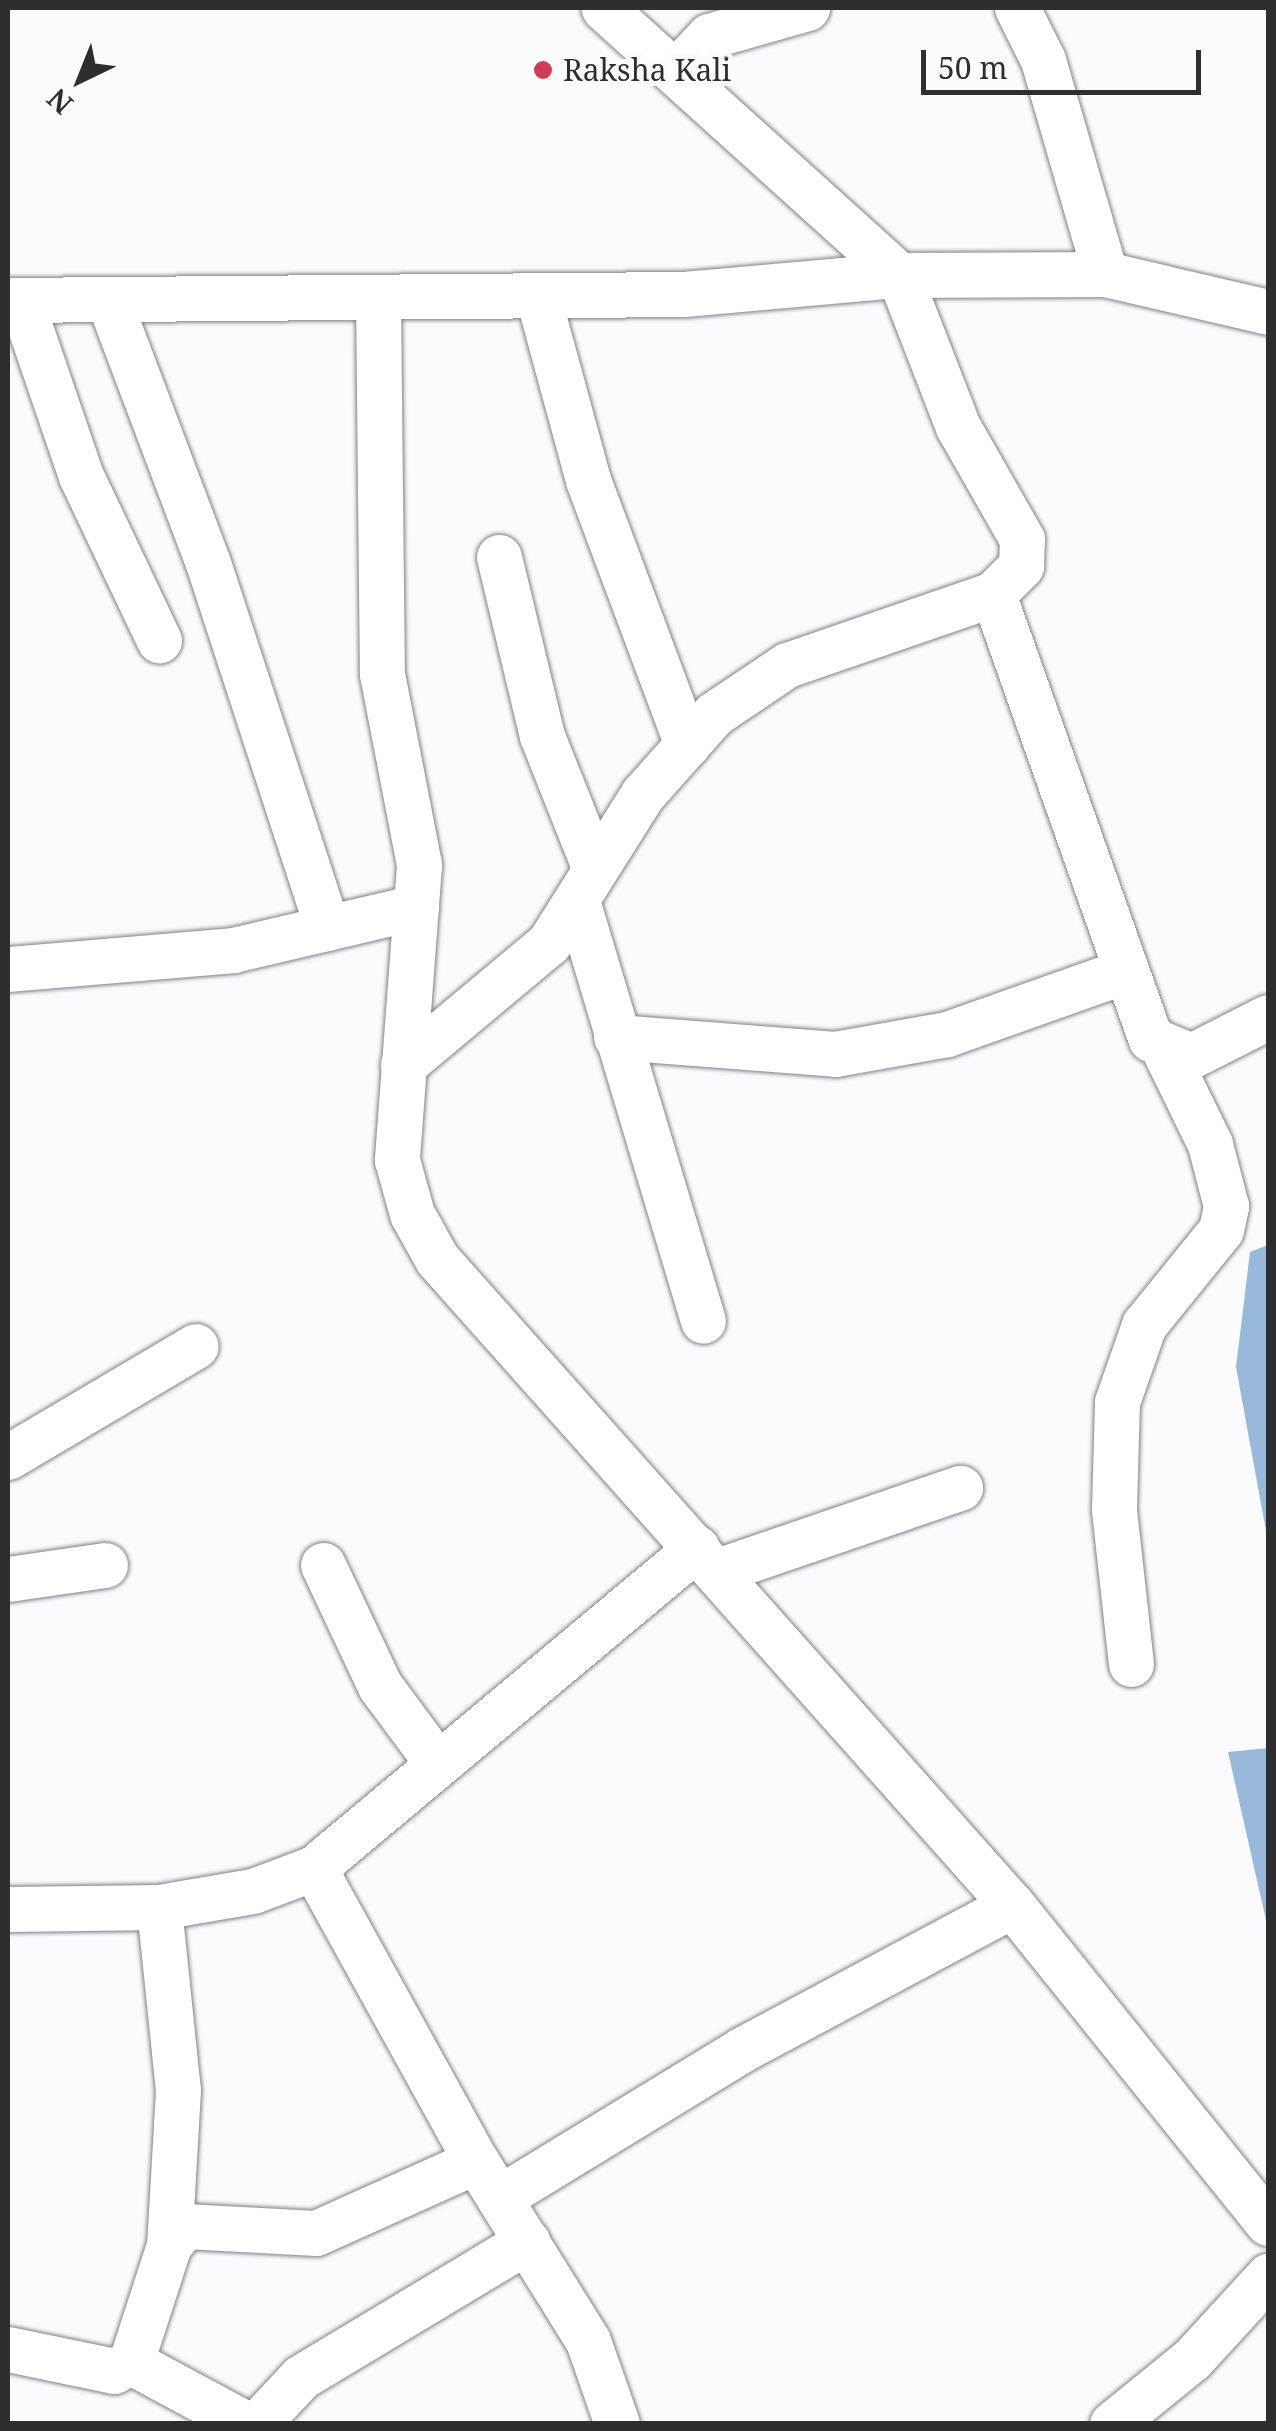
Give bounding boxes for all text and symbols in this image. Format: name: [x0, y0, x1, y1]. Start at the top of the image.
north arrow: [30, 30, 130, 130]
scale bar: [926, 30, 1206, 92]
text: 50 m: [938, 47, 1008, 88]
place label: Raksha Kali: [563, 52, 731, 88]
marker: Raksha Kali: [532, 59, 554, 81]
text: N: [39, 81, 81, 123]

